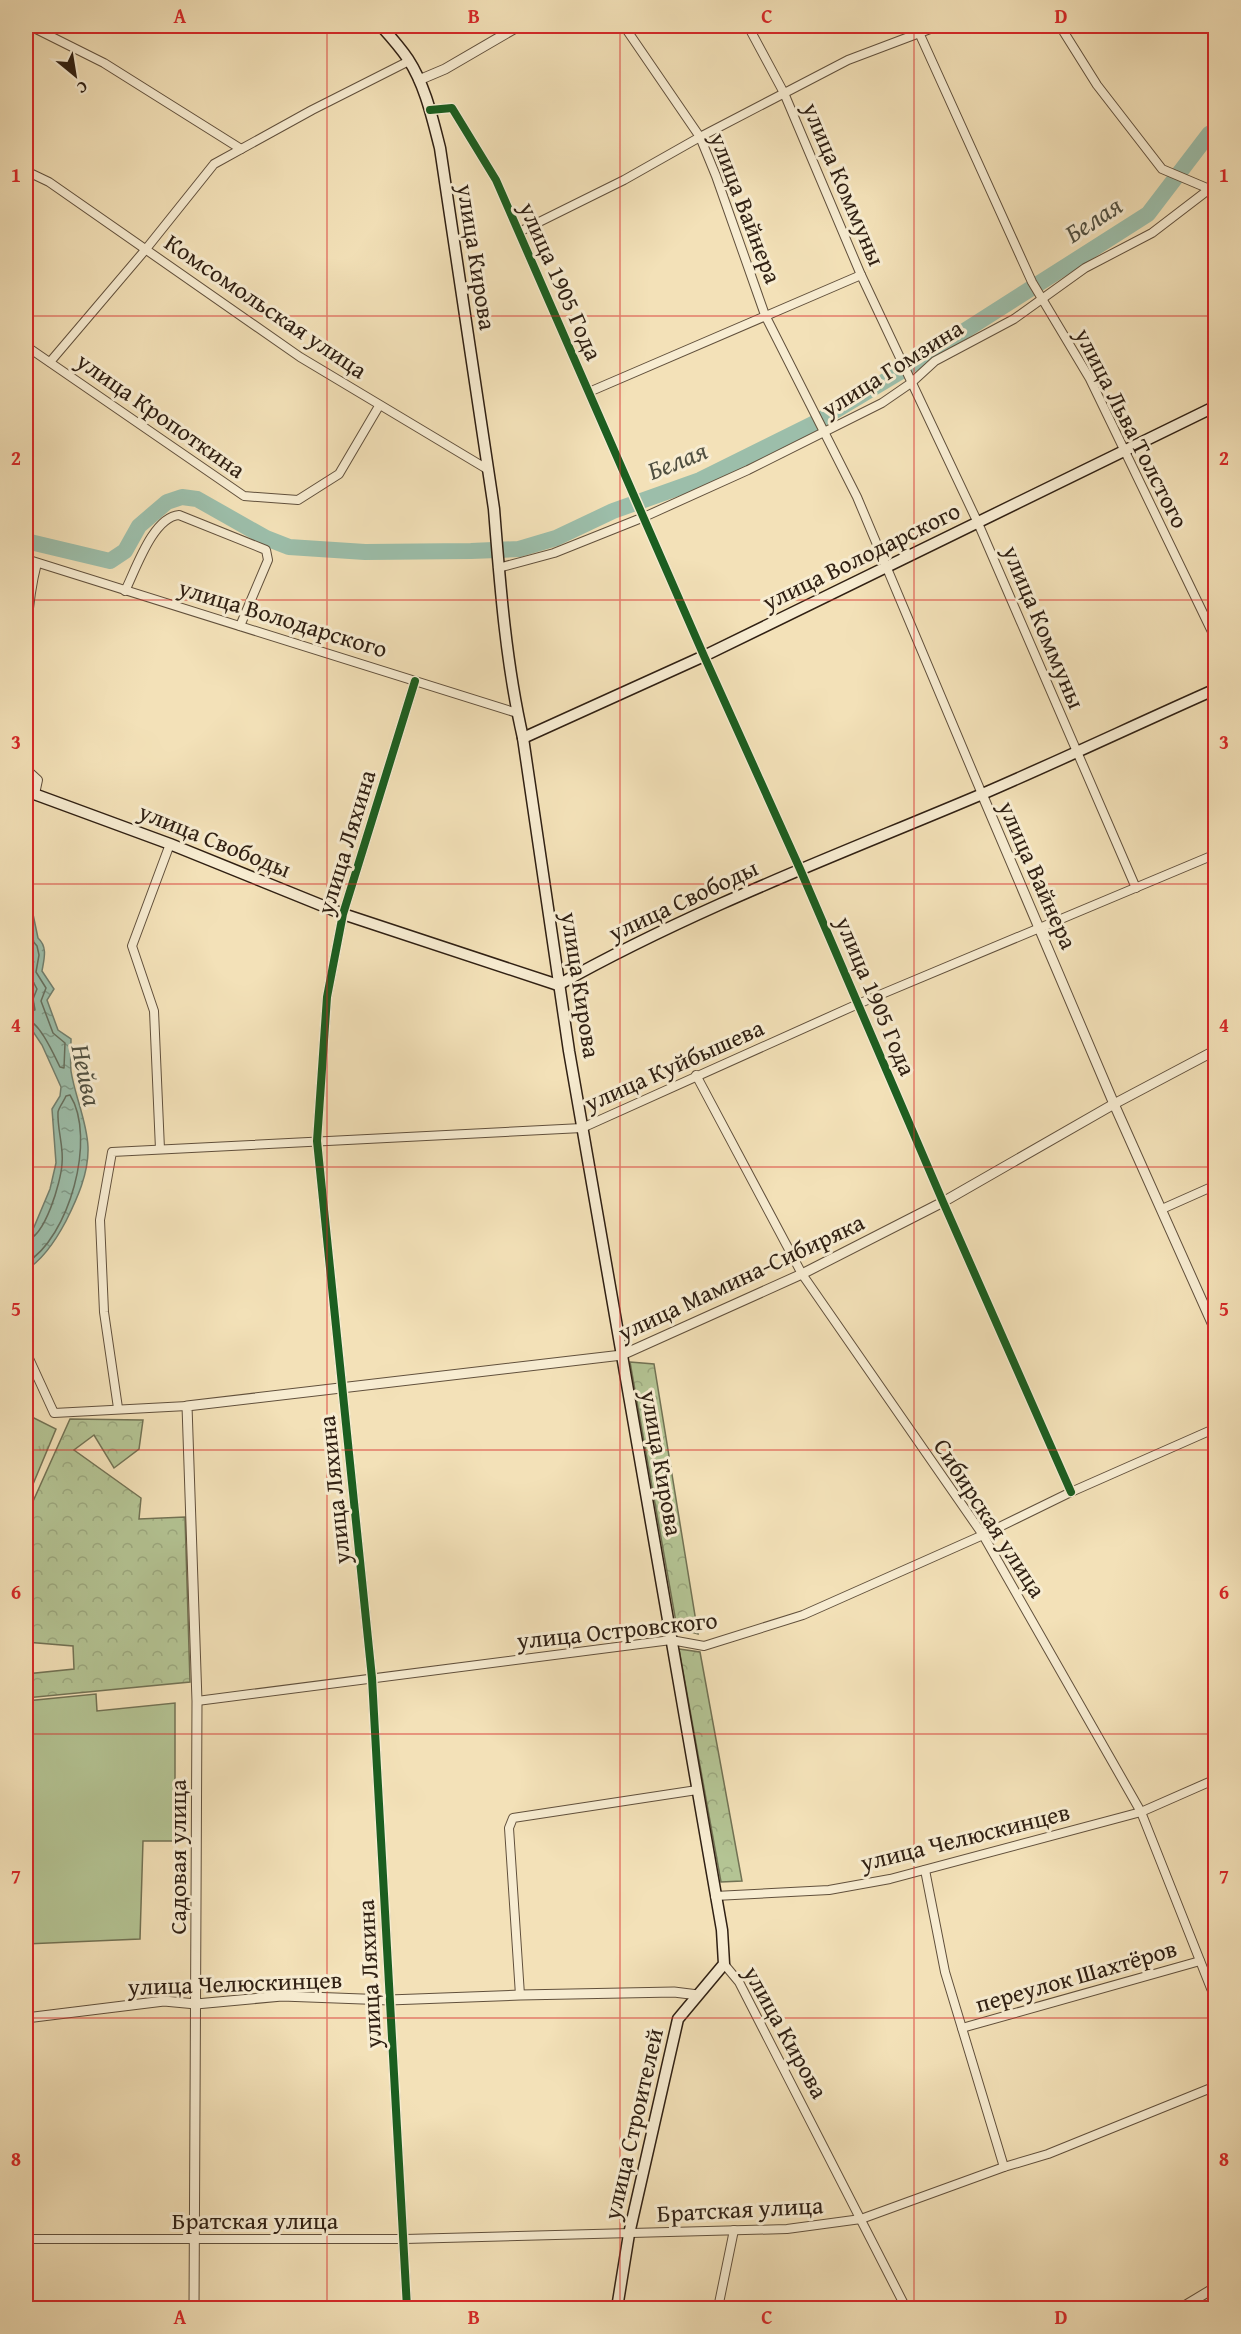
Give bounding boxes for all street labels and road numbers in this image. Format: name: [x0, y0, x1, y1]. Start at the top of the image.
street label: улица Коммуны: [793, 96, 894, 271]
street label: улица Вайнера: [701, 127, 791, 289]
street label: улица Кирова: [448, 180, 506, 333]
street label: улица 1905 Года: [510, 195, 612, 366]
street label: Комсомольская улица: [158, 225, 375, 387]
street label: улица Гомзина: [814, 310, 970, 426]
street label: улица Льва Толстого: [1066, 321, 1198, 534]
street label: улица Кропоткина: [68, 343, 253, 487]
street label: улица Володарского: [755, 493, 966, 620]
street label: улица Коммуны: [993, 539, 1094, 714]
street label: улица Володарского: [173, 569, 392, 666]
street label: улица Ляхина: [307, 765, 385, 919]
street label: улица Свободы: [133, 793, 297, 887]
street label: улица Вайнера: [989, 794, 1087, 955]
street label: улица Свободы: [602, 850, 764, 950]
street label: улица Кирова: [552, 908, 610, 1061]
street label: улица 1905 Года: [826, 910, 926, 1082]
street label: улица Куйбышева: [578, 1010, 770, 1121]
street label: улица Мамина-Сибиряка: [611, 1204, 871, 1350]
street label: улица Кирова: [632, 1386, 692, 1539]
street label: улица Ляхина: [309, 1413, 359, 1567]
street label: Сибирская улица: [925, 1431, 1055, 1605]
street label: улица Островского: [514, 1602, 719, 1658]
street label: Садовая улица: [160, 1779, 195, 1935]
street label: улица Челюскинцев: [856, 1794, 1073, 1880]
street label: улица Ляхина: [348, 1898, 390, 2050]
street label: переулок Шахтёров: [971, 1931, 1181, 2021]
street label: улица Кирова: [734, 1958, 837, 2105]
street label: улица Челюскинцев: [126, 1962, 343, 2004]
street label: улица Строителей: [594, 2025, 672, 2224]
street label: Братская улица: [656, 2187, 825, 2231]
street label: Братская улица: [172, 2203, 339, 2238]

